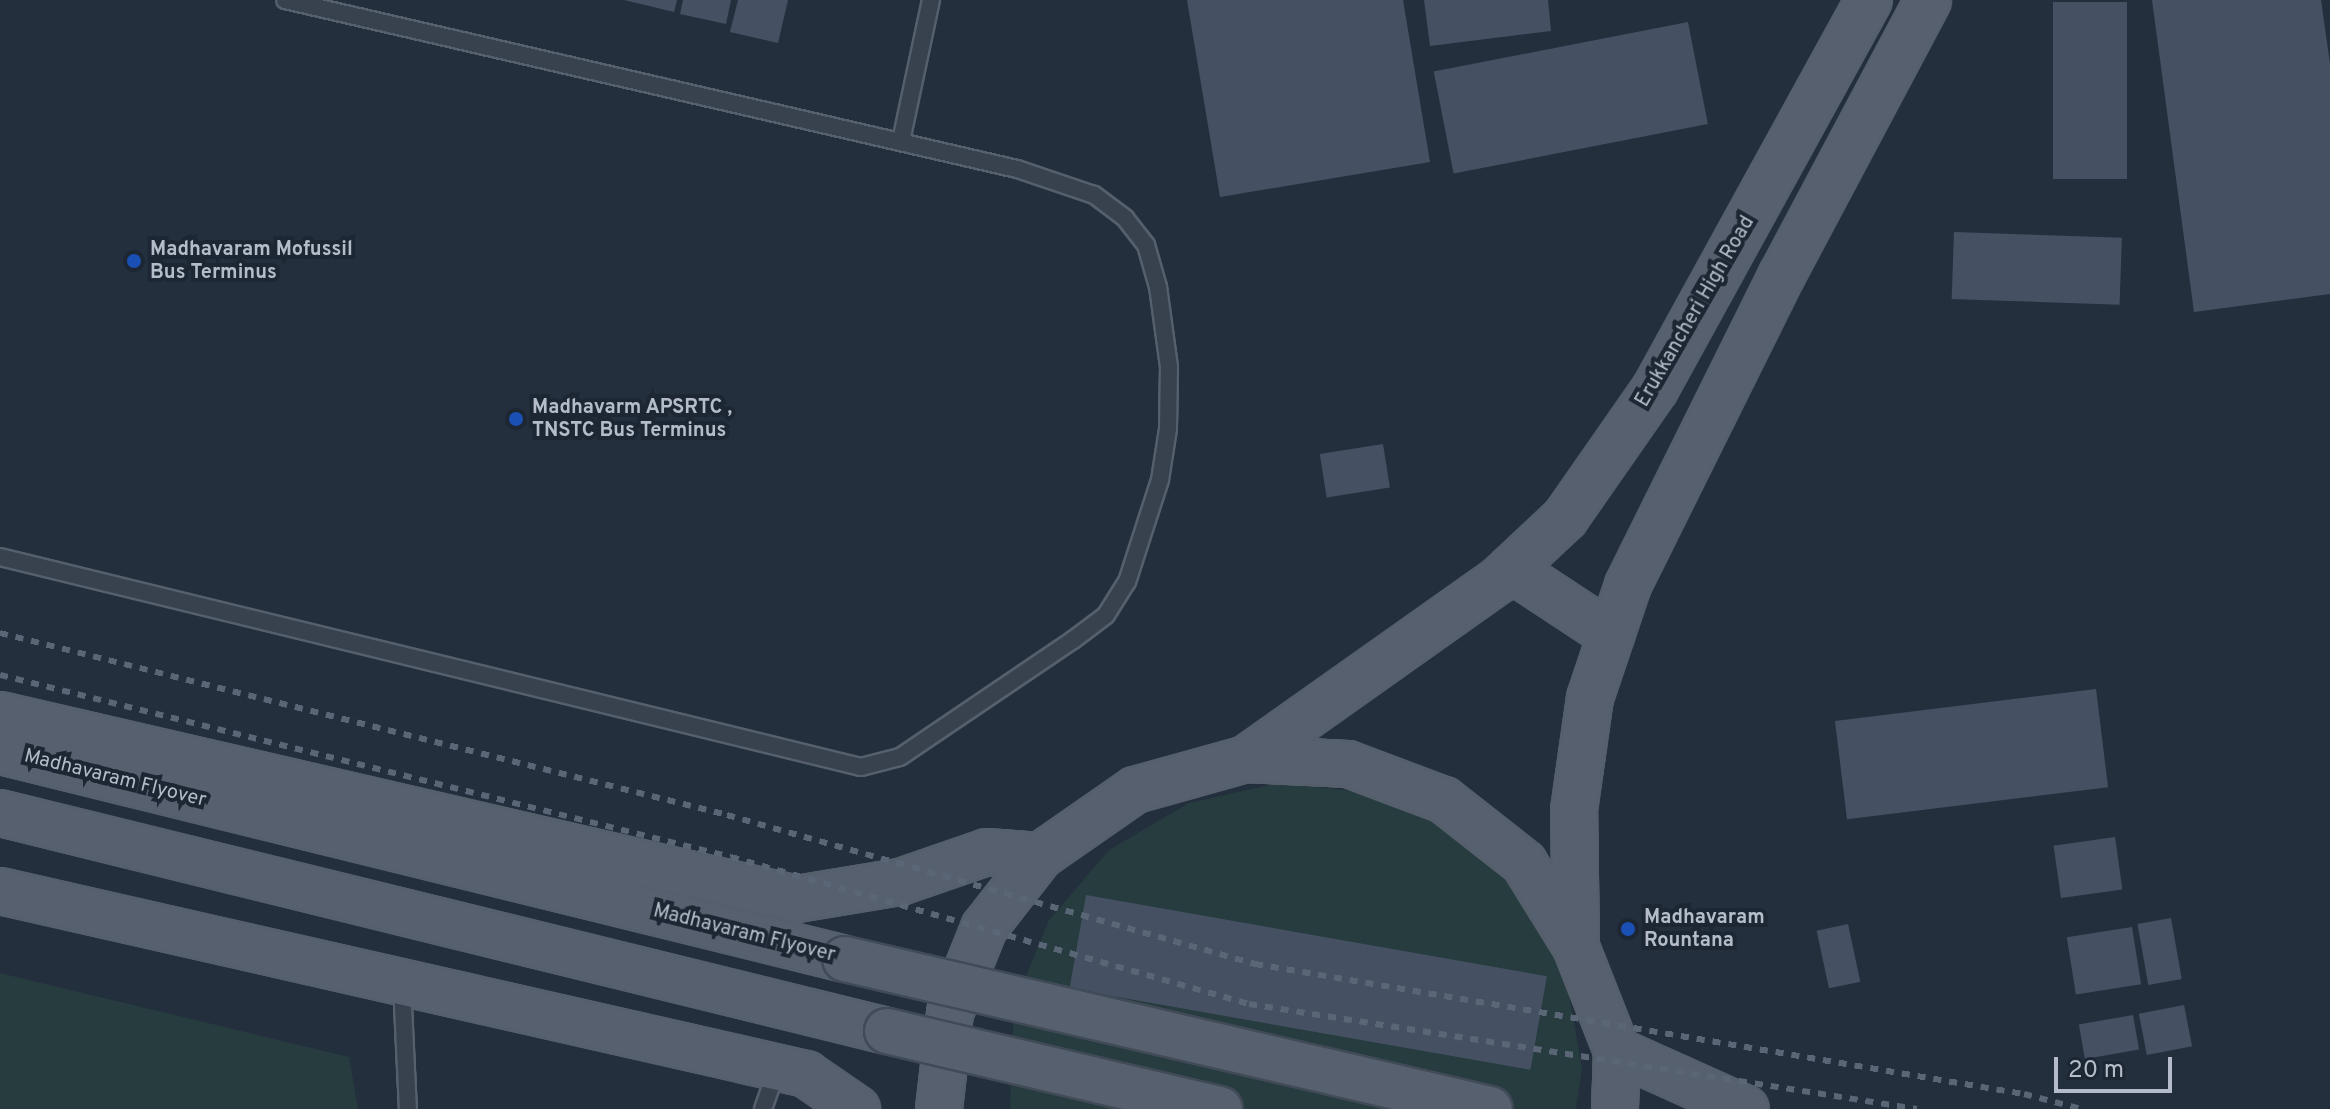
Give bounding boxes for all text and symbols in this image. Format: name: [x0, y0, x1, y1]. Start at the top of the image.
street label: Erukkancheri High Road: [1632, 212, 1760, 412]
place label: Madhavaram Mofussil Bus Terminus: [150, 238, 353, 285]
marker: Madhavaram Mofussil Bus Terminus: [125, 252, 143, 270]
place label: Madhavarm APSRTC , TNSTC Bus Terminus: [532, 396, 733, 443]
marker: Madhavarm APSRTC , TNSTC Bus Terminus: [507, 410, 525, 428]
street label: Madhavaram Flyover: [22, 745, 208, 813]
street label: Madhavaram Flyover: [651, 900, 837, 968]
place label: Madhavaram Rountana: [1644, 906, 1765, 953]
marker: Madhavaram Rountana: [1619, 920, 1637, 938]
scale bar: [2058, 1041, 2176, 1091]
text: 20 m: [2068, 1056, 2124, 1086]

